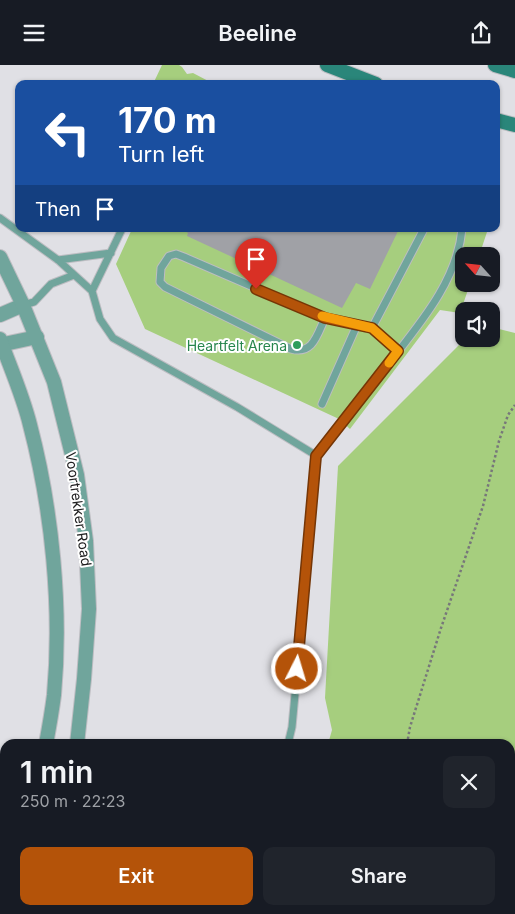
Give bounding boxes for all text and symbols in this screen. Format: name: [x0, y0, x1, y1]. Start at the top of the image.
icon: menu: [20, 19, 48, 47]
icon: share: [467, 19, 495, 47]
text: Beeline: [218, 20, 297, 46]
text: 170 m: [118, 99, 217, 141]
icon: left: [35, 100, 100, 165]
text: Turn left: [118, 141, 204, 167]
icon: arrive: [91, 195, 119, 223]
text: Then: [35, 198, 81, 221]
pin: [235, 238, 277, 289]
icon: arrive: [242, 245, 270, 273]
north arrow: [455, 247, 500, 293]
map controls: [455, 247, 500, 347]
button: sound: [455, 302, 500, 347]
place label: Heartfelt Arena: [187, 337, 287, 354]
marker: Heartfelt Arena: [291, 339, 303, 351]
street label: Voortrekker Road: [63, 451, 95, 567]
position arrow: [270, 642, 322, 694]
text: 1 min: [20, 754, 93, 790]
button: close: [443, 756, 495, 808]
text: 250 m · 22:23: [20, 791, 125, 811]
button: Exit: [20, 847, 253, 905]
button: Share: [263, 847, 495, 905]

